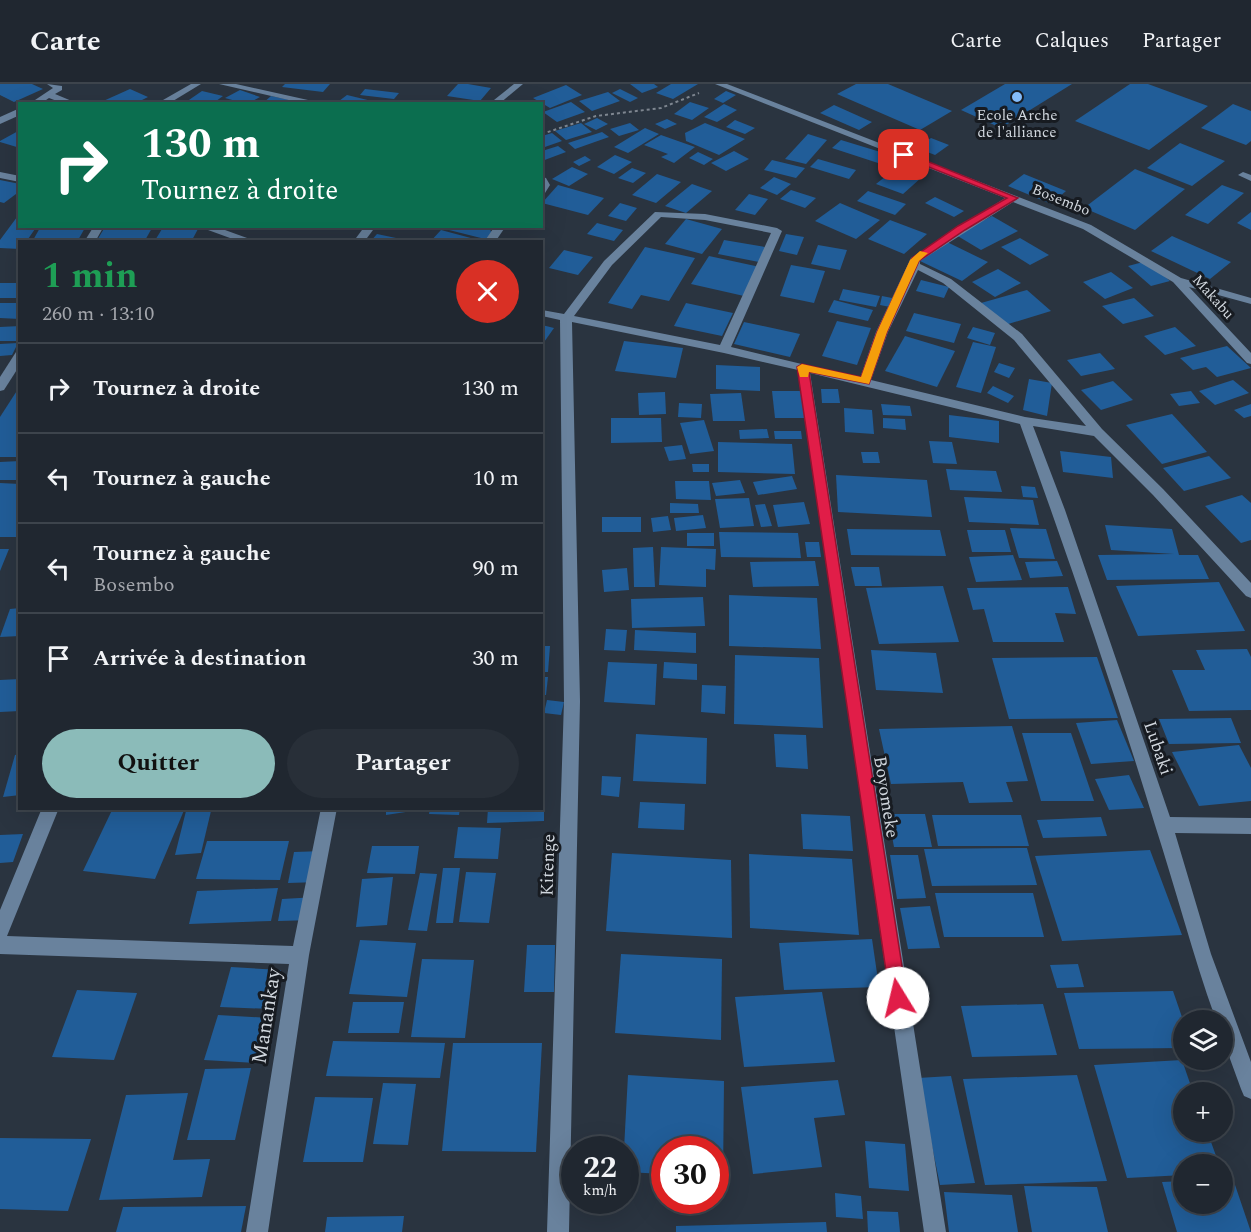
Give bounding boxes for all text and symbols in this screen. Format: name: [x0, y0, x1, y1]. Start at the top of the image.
text: Carte: [30, 20, 101, 63]
text: Carte: [950, 25, 1002, 57]
text: Calques: [1035, 25, 1109, 57]
text: Partager: [1142, 25, 1221, 57]
marker: Ecole Arche de l'alliance: [1010, 90, 1024, 104]
place label: Ecole Arche de l'alliance: [977, 104, 1057, 144]
text: 130 m: [141, 113, 260, 176]
icon: right: [42, 126, 120, 204]
pin: [878, 129, 929, 180]
icon: arrive: [887, 138, 920, 171]
text: Tournez à droite: [141, 170, 338, 212]
street label: Bosembo: [1028, 178, 1094, 222]
text: 1 min: [42, 249, 138, 304]
button: close: [456, 260, 519, 323]
street label: Makabu: [1186, 269, 1240, 325]
text: 260 m · 13:10: [42, 299, 154, 329]
icon: right: [42, 372, 75, 405]
text: Tournez à droite: [93, 372, 260, 405]
text: 130 m: [462, 372, 519, 405]
icon: left: [42, 462, 75, 495]
text: Tournez à gauche: [93, 462, 271, 495]
text: 10 m: [473, 462, 519, 495]
text: Tournez à gauche: [93, 537, 271, 570]
icon: left: [42, 552, 75, 585]
text: 90 m: [473, 552, 519, 585]
text: Bosembo: [93, 570, 175, 600]
icon: arrive: [42, 642, 75, 675]
text: Arrivée à destination: [93, 642, 307, 675]
text: 30 m: [473, 642, 519, 675]
street label: Lubaki: [1136, 717, 1180, 779]
button: Quitter: [42, 729, 275, 798]
button: Partager: [287, 729, 519, 798]
street label: Boyomeke: [866, 754, 906, 840]
street label: Kitenge: [533, 833, 563, 897]
street label: Manankay: [244, 965, 291, 1066]
position arrow: [866, 966, 930, 1030]
map controls: [1173, 1010, 1233, 1214]
button: layers: [1173, 1010, 1233, 1070]
button: +: [1173, 1082, 1233, 1142]
speed limit sign: 30: [651, 1136, 729, 1214]
text: 22: [583, 1145, 617, 1191]
button: −: [1173, 1154, 1233, 1214]
text: km/h: [583, 1179, 617, 1202]

